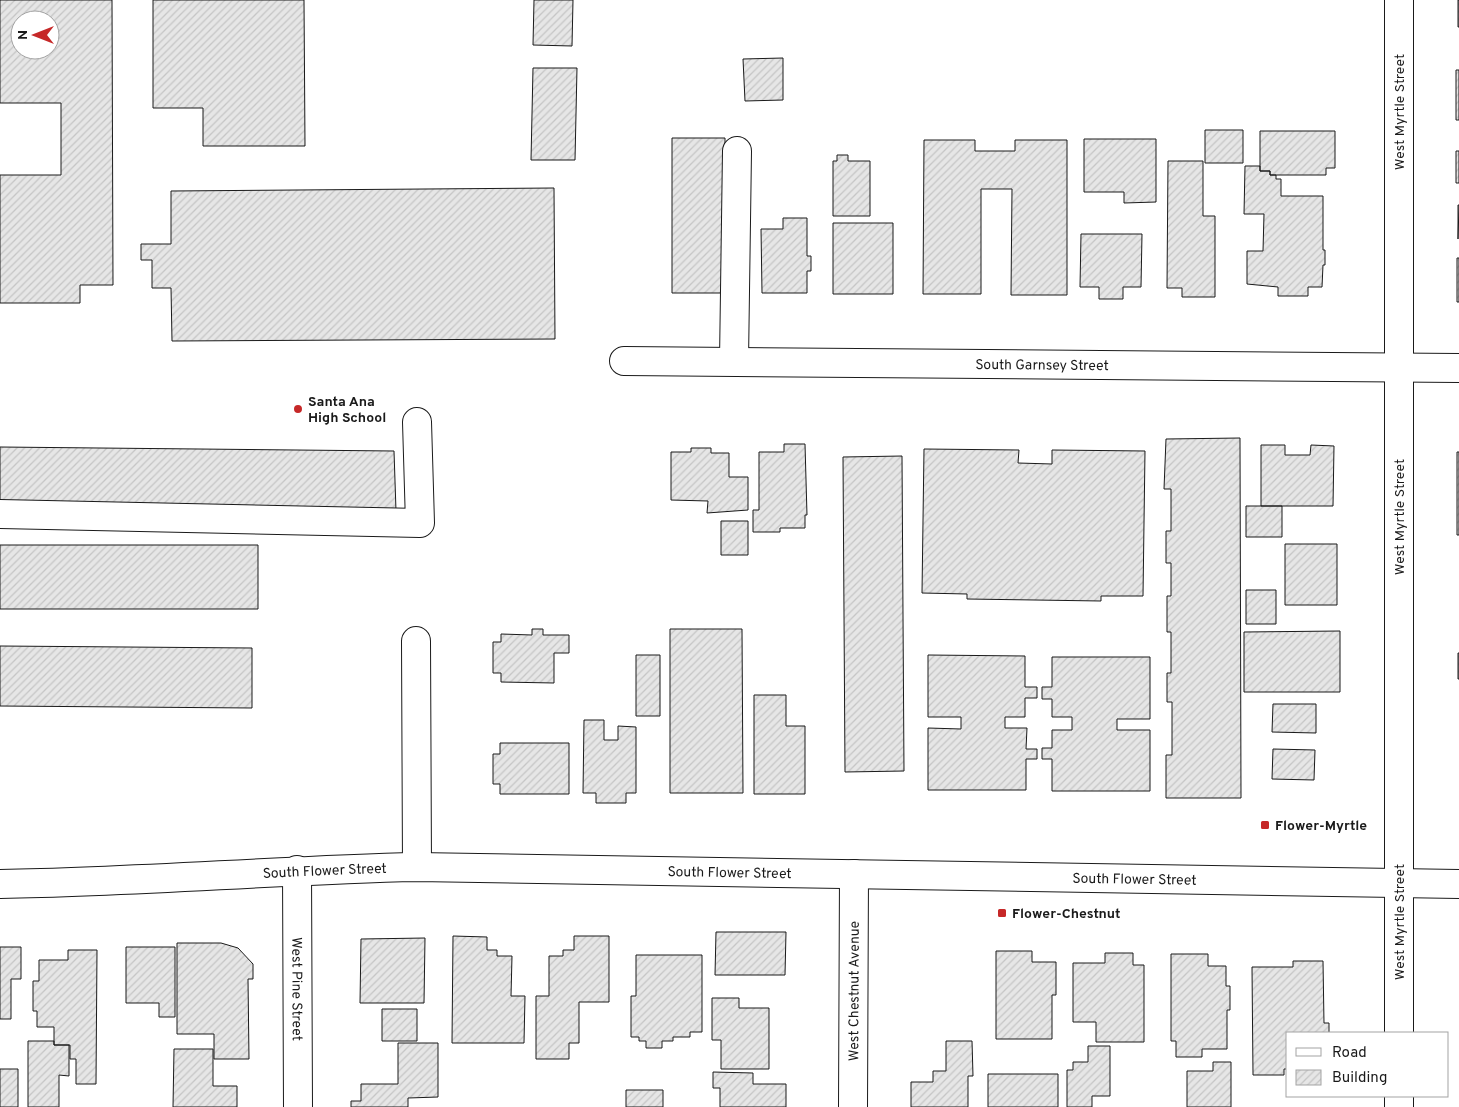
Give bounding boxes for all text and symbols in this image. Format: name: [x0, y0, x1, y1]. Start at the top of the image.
north arrow: [10, 10, 60, 60]
text: N: [15, 30, 32, 40]
street label: West Myrtle Street: [1392, 54, 1409, 170]
street label: South Garnsey Street: [975, 357, 1109, 375]
place label: Santa Ana High School: [308, 394, 386, 427]
marker: Santa Ana High School: [292, 403, 304, 415]
street label: West Myrtle Street: [1392, 459, 1409, 575]
place label: Flower-Myrtle: [1275, 818, 1367, 835]
marker: Flower-Myrtle: [1259, 819, 1271, 831]
street label: South Flower Street: [262, 861, 387, 883]
street label: South Flower Street: [667, 864, 792, 883]
street label: West Myrtle Street: [1392, 864, 1409, 980]
street label: South Flower Street: [1072, 871, 1197, 890]
place label: Flower-Chestnut: [1012, 906, 1120, 923]
marker: Flower-Chestnut: [996, 907, 1008, 919]
street label: West Chestnut Avenue: [846, 921, 864, 1061]
street label: West Pine Street: [287, 937, 305, 1041]
legend: [1286, 1032, 1449, 1097]
text: Road: [1332, 1044, 1367, 1063]
text: Building: [1332, 1069, 1387, 1088]

